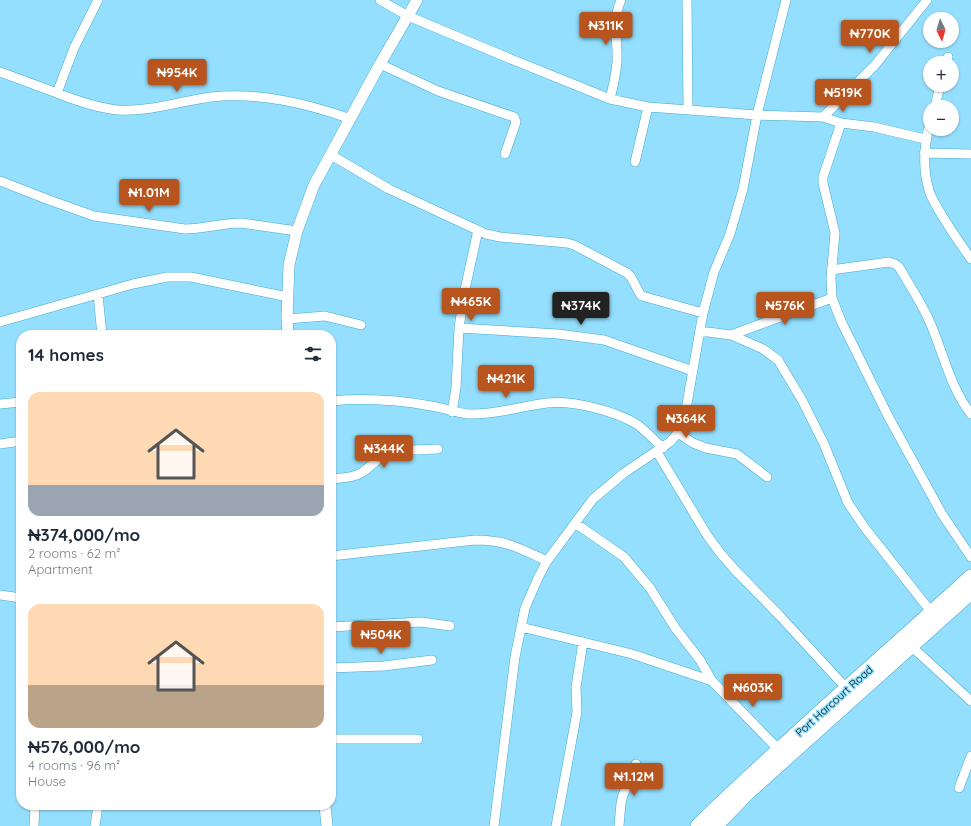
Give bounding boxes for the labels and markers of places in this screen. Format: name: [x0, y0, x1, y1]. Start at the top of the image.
pin: ₦311K: [578, 12, 634, 46]
pin: ₦770K: [842, 20, 898, 54]
pin: ₦954K: [149, 59, 205, 93]
pin: ₦519K: [815, 79, 871, 113]
pin: ₦1.01M: [116, 179, 182, 213]
pin: ₦465K: [443, 288, 499, 322]
pin: ₦374K: [553, 292, 609, 326]
pin: ₦576K: [757, 292, 813, 326]
pin: ₦421K: [478, 365, 534, 399]
pin: ₦364K: [658, 405, 714, 439]
pin: ₦344K: [356, 435, 412, 469]
pin: ₦504K: [353, 621, 409, 655]
pin: ₦603K: [725, 674, 781, 708]
pin: ₦1.12M: [601, 763, 667, 797]

